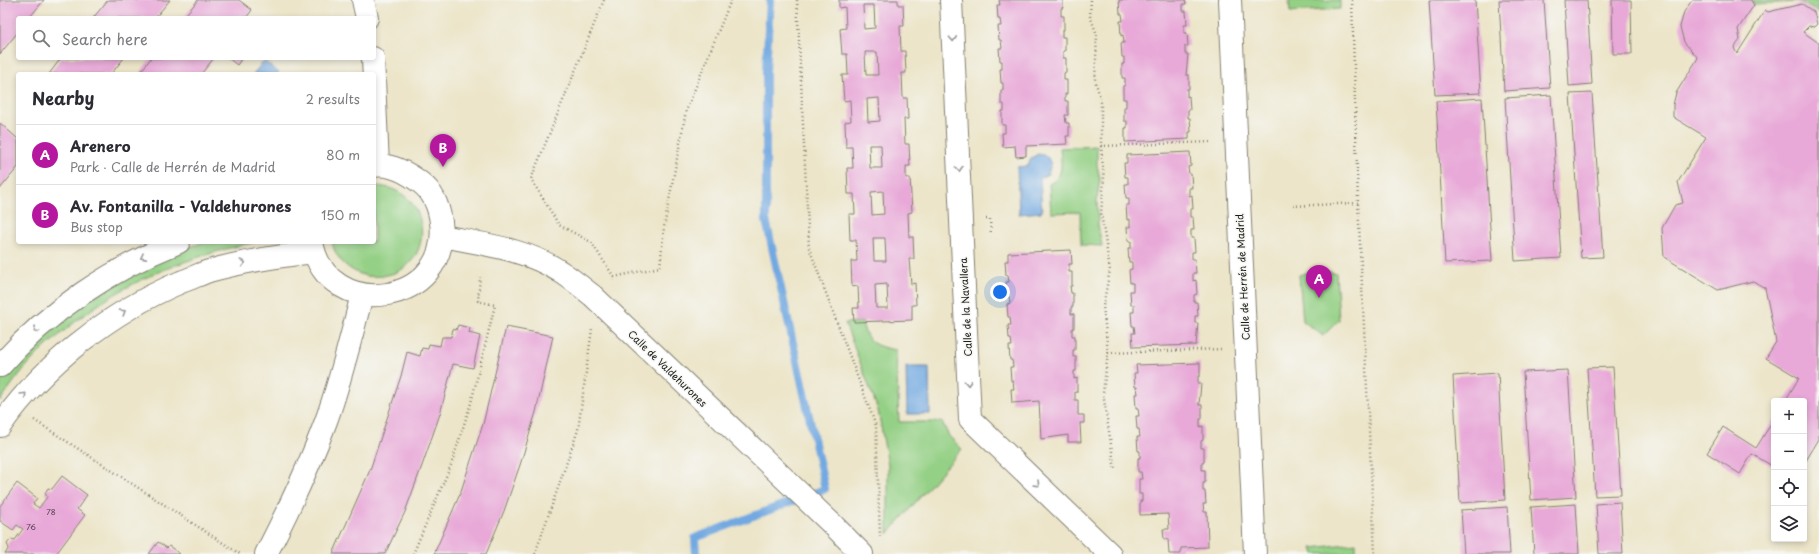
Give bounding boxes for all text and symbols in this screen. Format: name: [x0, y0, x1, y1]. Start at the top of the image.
search box: [16, 16, 376, 60]
icon: search: [30, 27, 52, 49]
text: Search here: [62, 27, 148, 50]
one-way arrow: [949, 36, 957, 42]
text: Nearby: [32, 85, 94, 111]
text: 2 results: [306, 89, 360, 108]
text: Arenero: [70, 134, 131, 157]
pin: B: [430, 134, 456, 167]
text: A: [40, 145, 50, 164]
text: 80 m: [326, 145, 360, 164]
text: Park · Calle de Herrén de Madrid: [70, 157, 275, 176]
one-way arrow: [954, 166, 963, 172]
text: Av. Fontanilla - Valdehurones: [70, 194, 291, 217]
text: B: [41, 205, 49, 224]
text: 150 m: [321, 205, 360, 224]
street label: Calle de Herrén de Madrid: [1231, 213, 1253, 341]
text: Bus stop: [70, 217, 123, 236]
one-way arrow: [140, 253, 147, 260]
street label: Calle de la Navallera: [955, 256, 975, 357]
one-way arrow: [240, 260, 246, 268]
pin: A: [1306, 265, 1332, 298]
your location: [990, 282, 1010, 302]
one-way arrow: [119, 309, 126, 317]
one-way arrow: [33, 325, 40, 332]
street label: Calle de Valdehurones: [625, 326, 711, 410]
one-way arrow: [964, 380, 973, 386]
one-way arrow: [19, 393, 26, 400]
map controls: [1771, 398, 1807, 542]
button: +: [1771, 398, 1807, 434]
button: −: [1771, 434, 1807, 470]
button: locate: [1771, 470, 1807, 506]
one-way arrow: [1032, 479, 1040, 487]
house number: 78: [46, 506, 56, 518]
button: layers: [1771, 506, 1807, 542]
house number: 76: [26, 521, 36, 533]

